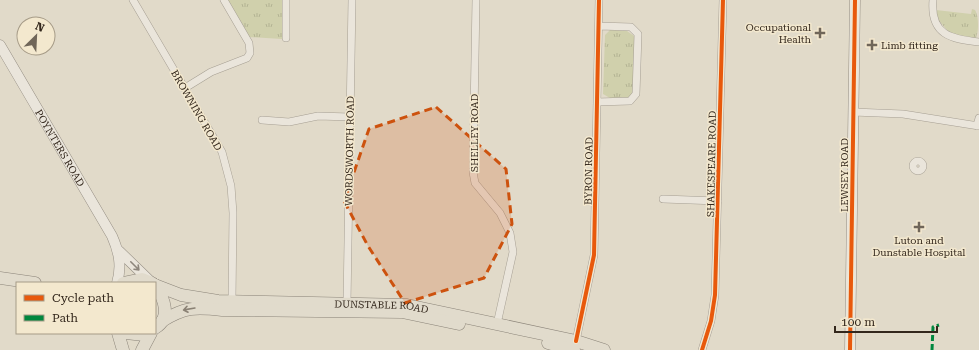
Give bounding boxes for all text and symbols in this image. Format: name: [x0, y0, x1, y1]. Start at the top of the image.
north arrow: [16, 16, 56, 56]
text: N: [33, 20, 47, 35]
place label: Occupational Health: [746, 22, 812, 45]
marker: Occupational Health: [814, 27, 826, 39]
marker: Limb fitting: [866, 39, 878, 51]
place label: Limb fitting: [881, 40, 938, 51]
street label: BROWNING ROAD: [169, 68, 224, 153]
street label: SHELLEY ROAD: [469, 94, 480, 172]
street label: WORDSWORTH ROAD: [343, 95, 356, 206]
street label: POYNTERS ROAD: [33, 107, 87, 189]
street label: SHAKESPEARE ROAD: [705, 110, 718, 217]
street label: BYRON ROAD: [582, 137, 595, 205]
street label: LEWSEY ROAD: [839, 138, 850, 212]
marker: Luton and Dunstable Hospital: [913, 221, 925, 233]
place label: Luton and Dunstable Hospital: [873, 235, 965, 258]
one-way arrow: [130, 261, 140, 271]
legend: [16, 282, 156, 334]
text: Cycle path: [52, 291, 114, 305]
street label: DUNSTABLE ROAD: [334, 298, 430, 315]
one-way arrow: [183, 305, 196, 313]
scale bar: [835, 308, 937, 334]
text: Path: [52, 311, 78, 325]
text: 100 m: [841, 315, 875, 329]

